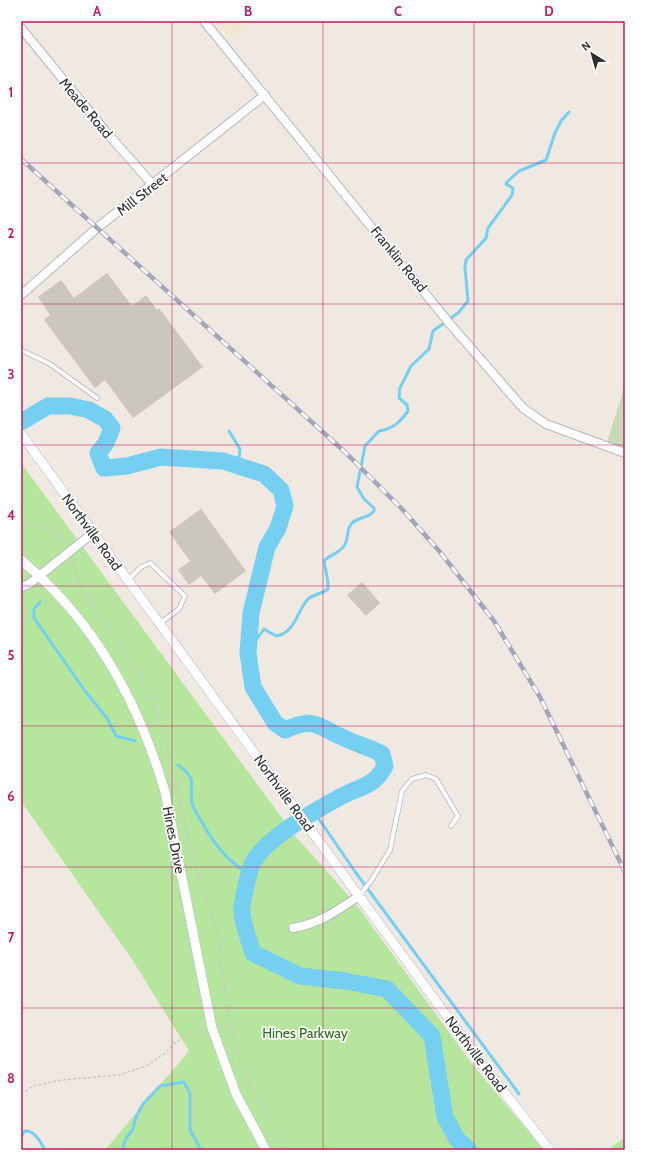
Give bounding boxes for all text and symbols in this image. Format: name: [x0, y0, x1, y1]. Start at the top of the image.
text: A: [93, 3, 102, 19]
text: B: [244, 3, 252, 19]
text: C: [394, 3, 402, 19]
text: D: [544, 3, 554, 19]
north arrow: [572, 34, 612, 74]
text: N: [579, 38, 593, 54]
street label: Meade Road: [55, 74, 117, 142]
text: 1: [9, 84, 13, 100]
street label: Mill Street: [113, 168, 171, 220]
street label: Franklin Road: [367, 222, 431, 296]
text: 2: [8, 225, 15, 241]
text: 3: [7, 366, 15, 382]
street label: Northville Road: [58, 490, 126, 574]
text: 4: [7, 507, 15, 523]
text: 5: [8, 647, 15, 663]
street label: Northville Road: [250, 751, 318, 835]
text: 6: [7, 788, 15, 804]
street label: Hines Drive: [159, 805, 189, 875]
text: 7: [8, 929, 15, 945]
street label: Northville Road: [441, 1012, 511, 1096]
park label: Hines Parkway: [262, 1024, 348, 1042]
text: 8: [7, 1070, 15, 1086]

